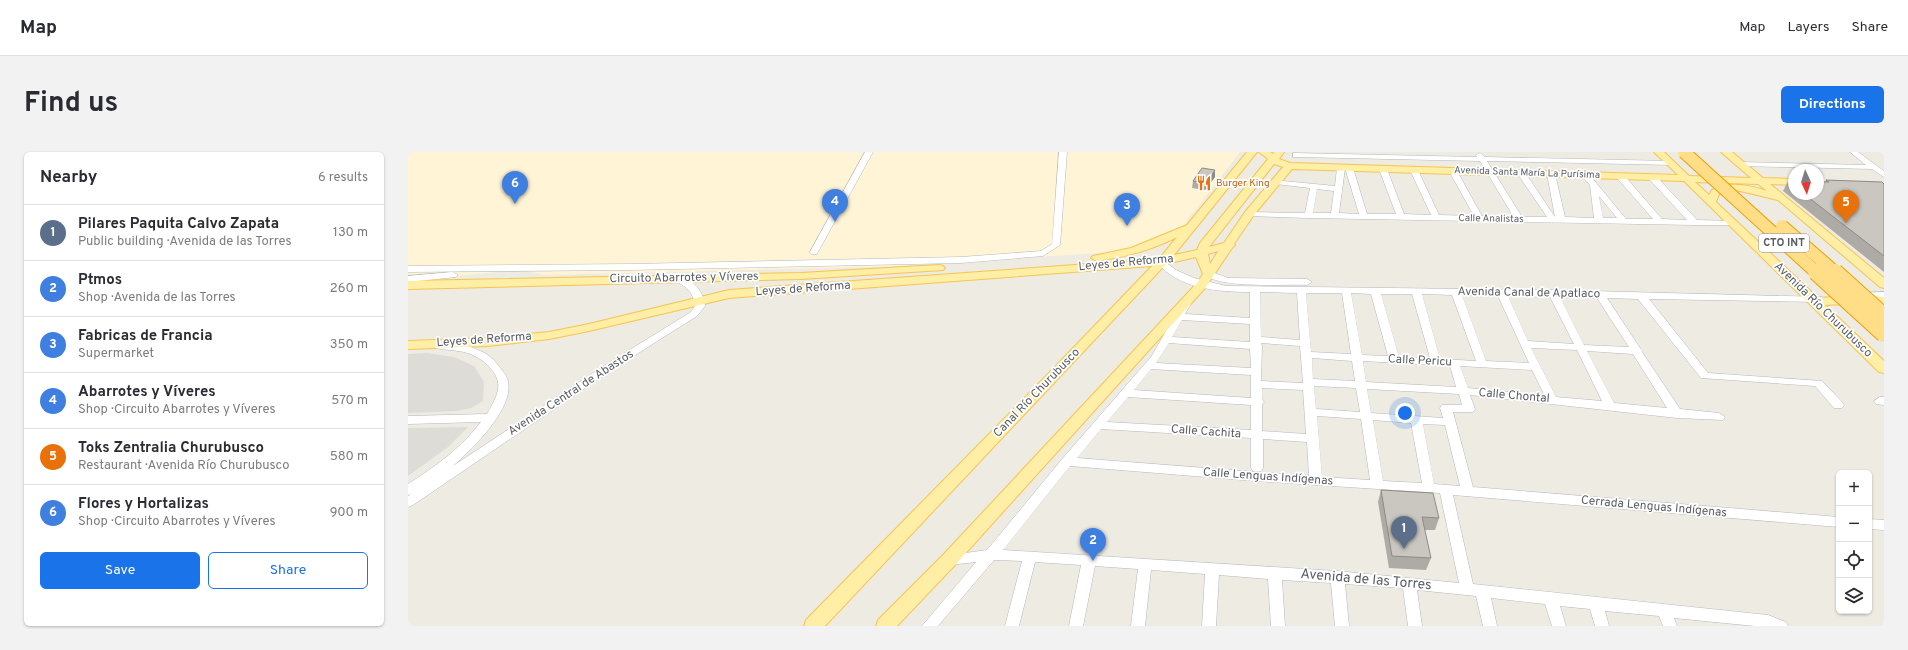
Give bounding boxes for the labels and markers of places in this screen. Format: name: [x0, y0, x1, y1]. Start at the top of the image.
pin: 6: [502, 171, 528, 204]
restaurant icon: Burger King: [1195, 174, 1213, 192]
place label: Burger King: [1216, 177, 1270, 190]
pin: 4: [822, 189, 848, 222]
pin: 5: [1833, 190, 1859, 223]
pin: 3: [1114, 193, 1140, 226]
pin: 1: [1391, 516, 1417, 549]
pin: 2: [1080, 528, 1106, 561]

